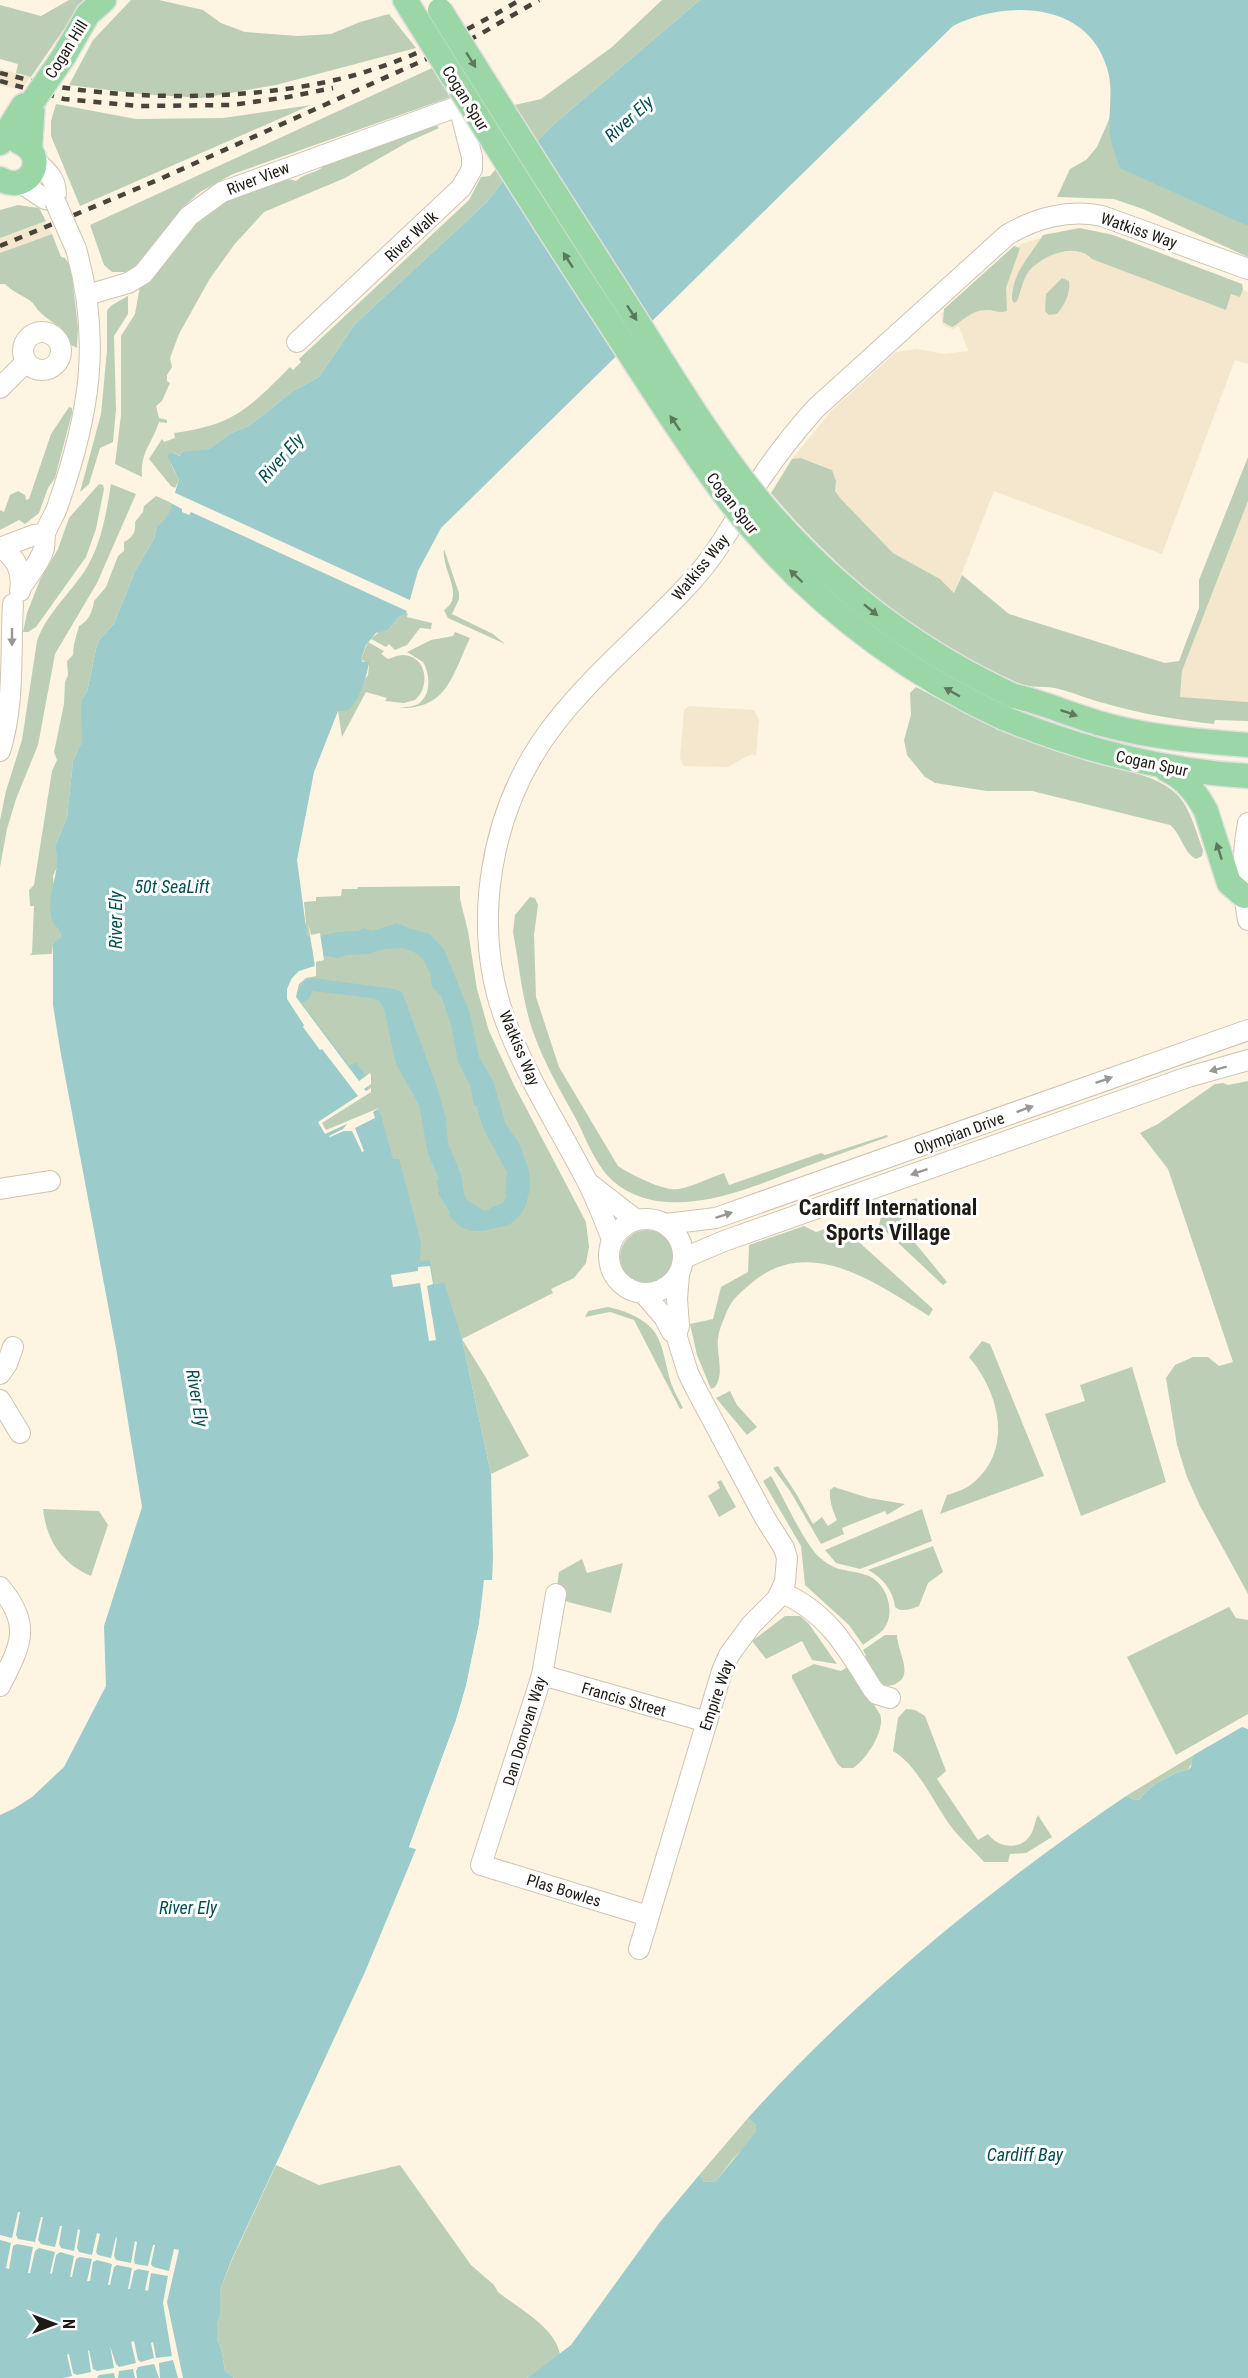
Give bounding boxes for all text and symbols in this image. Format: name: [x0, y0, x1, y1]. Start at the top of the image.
street label: Cogan Hill: [41, 17, 92, 82]
one-way arrow: [465, 52, 476, 68]
street label: Cogan Spur: [438, 62, 493, 134]
water label: River Ely: [600, 91, 658, 146]
street label: River View: [224, 158, 292, 199]
street label: River Walk: [381, 207, 442, 266]
street label: Watkiss Way: [1098, 209, 1180, 253]
one-way arrow: [563, 252, 574, 268]
one-way arrow: [626, 305, 637, 321]
one-way arrow: [669, 416, 681, 432]
water label: River Ely: [253, 428, 308, 486]
street label: Cogan Spur: [703, 469, 763, 538]
street label: Watkiss Way: [668, 530, 733, 604]
one-way arrow: [788, 569, 803, 583]
one-way arrow: [863, 604, 879, 617]
one-way arrow: [7, 627, 17, 646]
one-way arrow: [943, 687, 960, 697]
one-way arrow: [1061, 709, 1079, 719]
street label: Cogan Spur: [1114, 747, 1190, 780]
one-way arrow: [1214, 842, 1224, 860]
water label: 50t SeaLift: [134, 876, 210, 897]
water label: River Ely: [105, 890, 126, 949]
street label: Watkiss Way: [495, 1008, 544, 1089]
one-way arrow: [1209, 1065, 1227, 1074]
one-way arrow: [1095, 1075, 1113, 1085]
one-way arrow: [1016, 1103, 1034, 1113]
street label: Olympian Drive: [911, 1108, 1007, 1159]
one-way arrow: [909, 1167, 927, 1177]
district label: Cardiff International Sports Village: [799, 1195, 977, 1245]
one-way arrow: [715, 1210, 733, 1219]
water label: River Ely: [182, 1367, 213, 1429]
street label: Empire Way: [696, 1657, 738, 1733]
street label: Dan Donovan Way: [499, 1674, 550, 1788]
street label: Francis Street: [579, 1678, 669, 1721]
street label: Plas Bowles: [524, 1870, 603, 1911]
water label: River Ely: [159, 1897, 218, 1918]
water label: Cardiff Bay: [987, 2144, 1064, 2165]
north arrow: [24, 2294, 84, 2354]
text: N: [59, 2319, 78, 2329]

